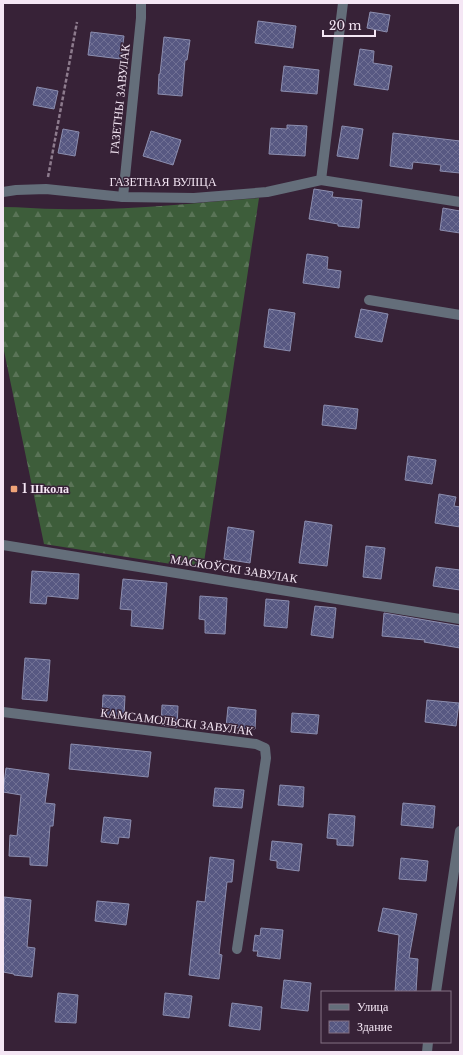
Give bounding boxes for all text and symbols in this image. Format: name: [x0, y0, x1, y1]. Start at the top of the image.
scale bar: [323, 12, 375, 38]
text: 20 m: [329, 18, 361, 33]
street label: ГАЗЕТНЫ ЗАВУЛАК: [106, 42, 133, 155]
street label: ГАЗЕТНАЯ ВУЛІЦА: [109, 174, 217, 189]
place label: 1 Школа: [22, 481, 69, 496]
marker: 1 Школа: [9, 484, 19, 494]
street label: МАСКОЎСКІ ЗАВУЛАК: [169, 551, 300, 586]
street label: КАМСАМОЛЬСКІ ЗАВУЛАК: [100, 705, 255, 738]
legend: [321, 991, 451, 1043]
text: Улица: [357, 999, 389, 1014]
text: Здание: [357, 1019, 392, 1034]

